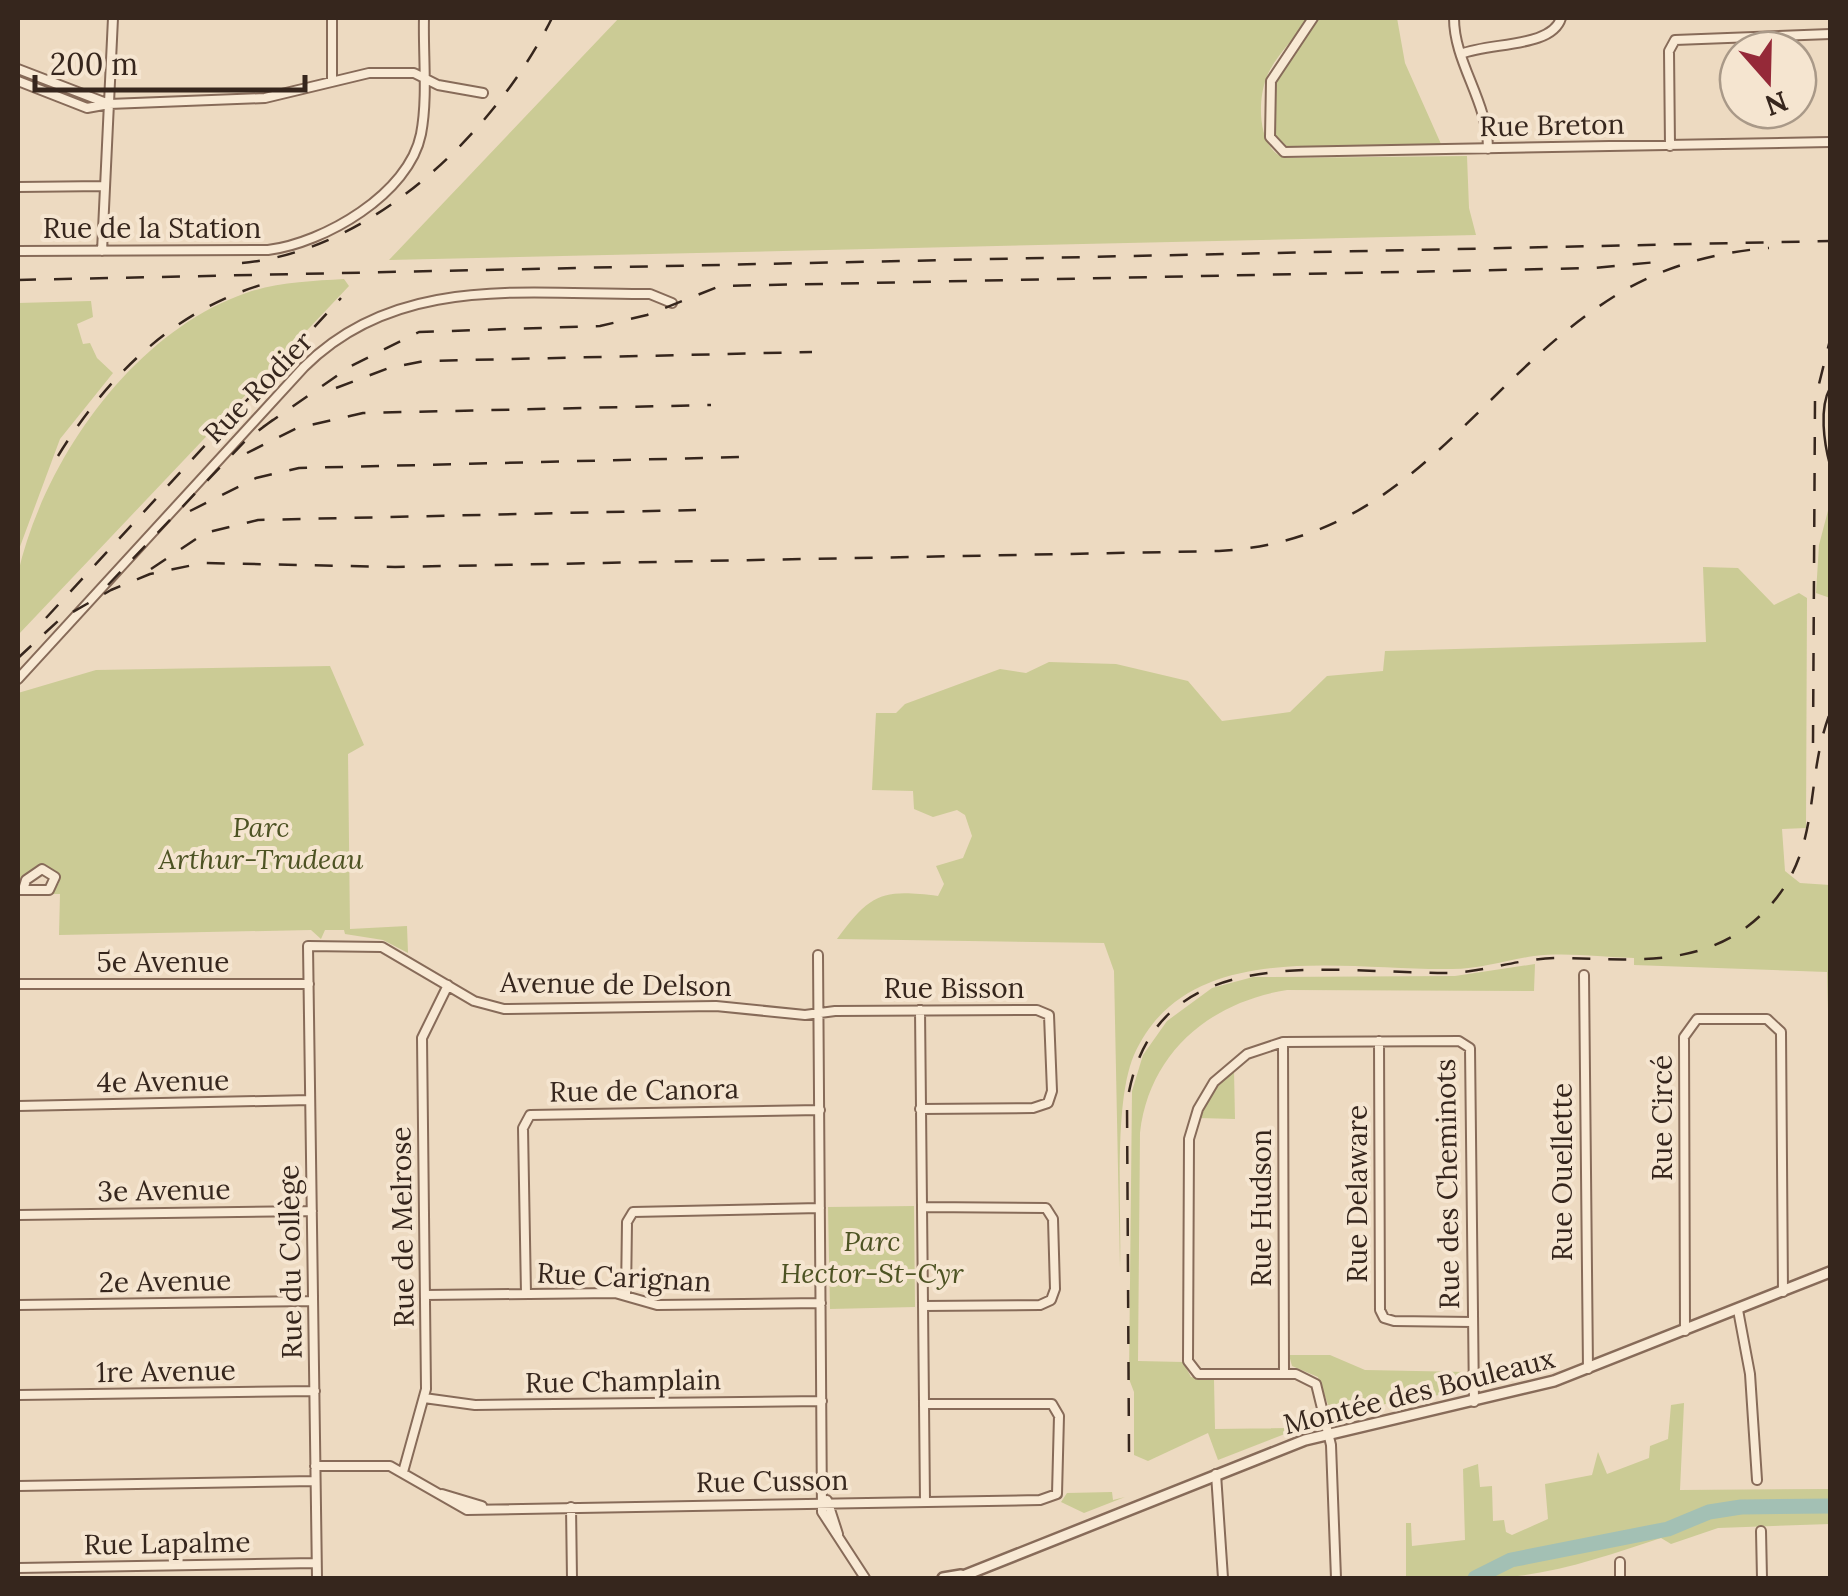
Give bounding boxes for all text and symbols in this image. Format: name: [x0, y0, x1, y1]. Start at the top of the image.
scale bar: [35, 30, 305, 92]
north arrow: [1718, 30, 1818, 130]
text: 200 m: [50, 45, 138, 83]
text: N: [1760, 83, 1793, 124]
street label: Rue Breton: [1479, 106, 1625, 144]
street label: Rue de la Station: [43, 210, 261, 246]
street label: Rue Rodier: [196, 323, 320, 451]
park label: Parc Arthur-Trudeau: [158, 809, 364, 877]
street label: 5e Avenue: [97, 944, 229, 980]
street label: Avenue de Delson: [499, 964, 732, 1004]
street label: Rue Bisson: [883, 970, 1025, 1006]
street label: Rue Circé: [1644, 1055, 1680, 1181]
street label: Rue des Cheminots: [1427, 1058, 1467, 1310]
street label: 4e Avenue: [96, 1062, 230, 1100]
street label: Rue de Canora: [549, 1070, 739, 1110]
street label: Rue Ouellette: [1544, 1083, 1580, 1261]
street label: Rue Delaware: [1339, 1105, 1375, 1283]
street label: Rue de Melrose: [382, 1126, 422, 1328]
street label: Rue Hudson: [1243, 1129, 1279, 1287]
street label: Rue du Collège: [270, 1164, 310, 1360]
street label: 3e Avenue: [97, 1171, 231, 1209]
park label: Parc Hector-St-Cyr: [780, 1223, 964, 1291]
street label: Rue Carignan: [536, 1254, 712, 1300]
street label: 2e Avenue: [98, 1262, 232, 1300]
street label: Montée des Bouleaux: [1280, 1340, 1559, 1442]
street label: 1re Avenue: [96, 1352, 236, 1390]
street label: Rue Champlain: [525, 1361, 721, 1401]
street label: Rue Cusson: [695, 1462, 849, 1500]
street label: Rue Lapalme: [83, 1524, 251, 1562]

